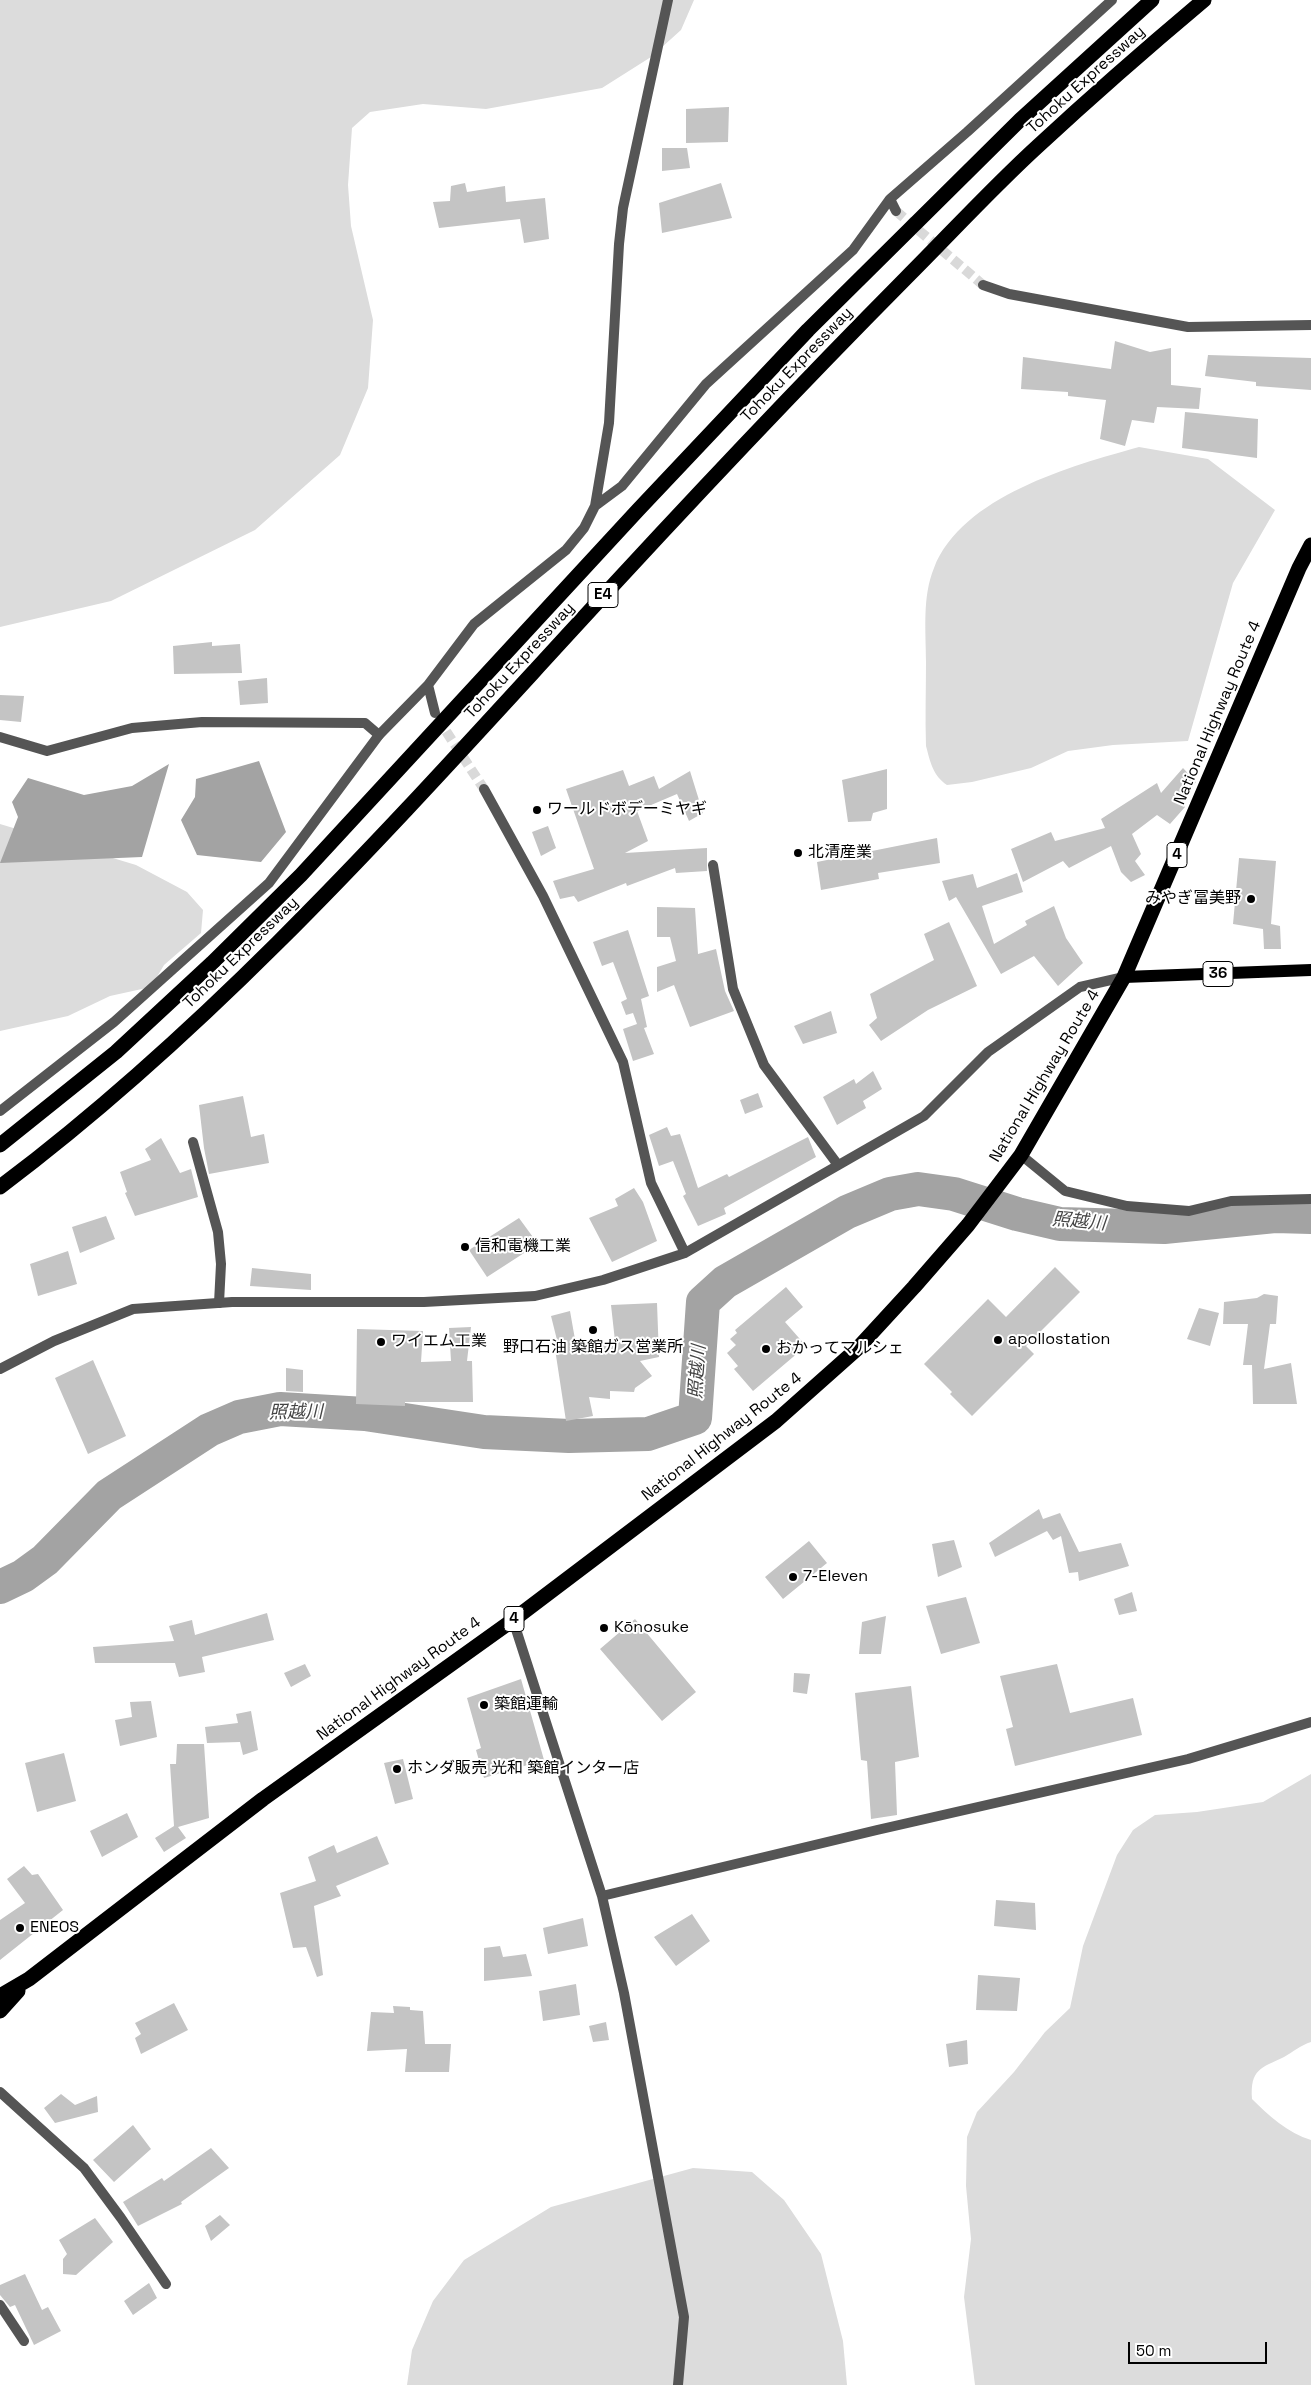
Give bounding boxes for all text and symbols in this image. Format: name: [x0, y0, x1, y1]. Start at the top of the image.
street label: Tohoku Expressway: [1023, 22, 1149, 138]
street label: Tohoku Expressway: [737, 304, 857, 426]
road number: E4: [588, 582, 618, 608]
street label: Tohoku Expressway: [461, 599, 579, 723]
street label: National Highway Route 4: [1170, 618, 1266, 808]
place label: ワールドボデーミヤギ: [547, 800, 707, 820]
marker: ワールドボデーミヤギ: [531, 804, 543, 816]
road number: 4: [1167, 842, 1187, 868]
place label: 北清産業: [808, 843, 872, 863]
marker: 北清産業: [792, 847, 804, 859]
place label: みやぎ冨美野: [1145, 889, 1241, 909]
street label: Tohoku Expressway: [180, 893, 302, 1013]
marker: みやぎ冨美野: [1245, 893, 1257, 905]
road number: 36: [1203, 962, 1233, 986]
street label: National Highway Route 4: [986, 986, 1104, 1166]
water label: 照越川: [1051, 1209, 1107, 1235]
place label: 信和電機工業: [475, 1237, 571, 1257]
marker: 信和電機工業: [459, 1241, 471, 1253]
marker: 野口石油 築館ガス営業所: [587, 1324, 599, 1336]
place label: apollostation: [1008, 1330, 1110, 1350]
place label: ワイエム工業: [391, 1332, 487, 1352]
marker: apollostation: [992, 1334, 1004, 1346]
marker: ワイエム工業: [375, 1336, 387, 1348]
place label: 野口石油 築館ガス営業所: [503, 1338, 683, 1358]
place label: おかってマルシェ: [776, 1339, 904, 1359]
marker: おかってマルシェ: [760, 1343, 772, 1355]
water label: 照越川: [685, 1344, 711, 1400]
street label: National Highway Route 4: [638, 1368, 806, 1506]
water label: 照越川: [269, 1402, 323, 1424]
place label: 7-Eleven: [803, 1567, 868, 1587]
marker: 7-Eleven: [787, 1571, 799, 1583]
road number: 4: [504, 1606, 524, 1632]
street label: National Highway Route 4: [313, 1613, 485, 1745]
place label: Kōnosuke: [614, 1618, 689, 1638]
marker: Kōnosuke: [598, 1622, 610, 1634]
place label: 築館運輸: [494, 1695, 558, 1715]
marker: 築館運輸: [478, 1699, 490, 1711]
place label: ホンダ販売 光和 築館インター店: [407, 1759, 639, 1779]
marker: ホンダ販売 光和 築館インター店: [391, 1763, 403, 1775]
place label: ENEOS: [30, 1918, 79, 1938]
marker: ENEOS: [14, 1922, 26, 1934]
scale bar: [1131, 2332, 1270, 2364]
text: 50 m: [1136, 2341, 1171, 2360]

